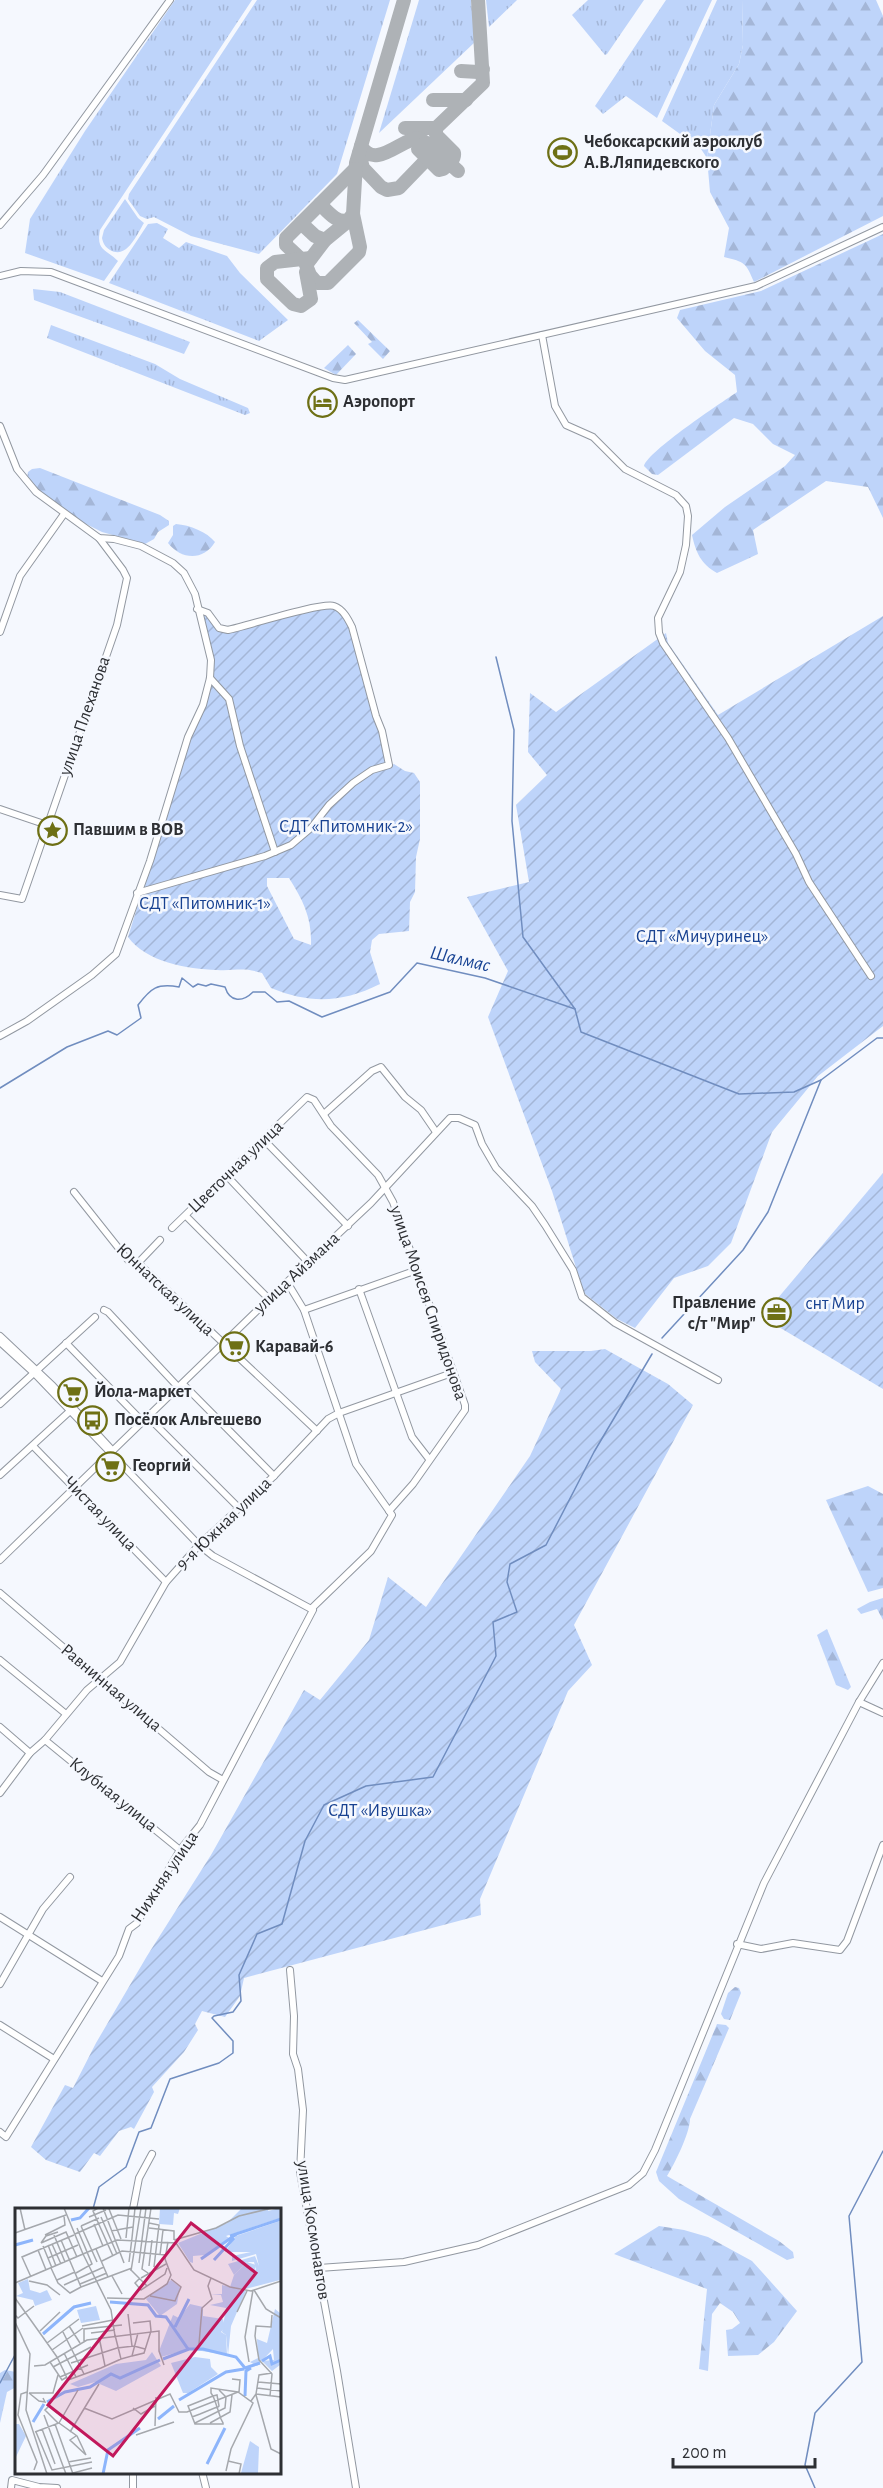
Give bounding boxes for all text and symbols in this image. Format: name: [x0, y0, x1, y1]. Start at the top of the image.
place label: Чебоксарский аэроклуб А.В.Ляпидевского: [584, 133, 762, 172]
sports icon: Чебоксарский аэроклуб А.В.Ляпидевского: [547, 136, 579, 168]
hotel icon: Аэропорт: [306, 386, 338, 418]
place label: Аэропорт: [343, 393, 416, 411]
street label: улица Плеханова: [56, 654, 114, 779]
place icon: Павшим в ВОВ: [36, 814, 68, 846]
park label: СДТ «Питомник-2»: [279, 818, 413, 836]
place label: Павшим в ВОВ: [73, 821, 184, 839]
park label: СДТ «Питомник-1»: [139, 895, 271, 913]
park label: СДТ «Мичуринец»: [636, 928, 768, 946]
water label: Шалмас: [428, 942, 492, 976]
street label: Цветочная улица: [185, 1117, 287, 1217]
street label: улица Моисея Спиридонова: [386, 1203, 470, 1403]
street label: улица Айзмана: [250, 1229, 343, 1318]
street label: Юннатская улица: [113, 1240, 217, 1340]
place label: Правление с/т "Мир": [672, 1294, 756, 1333]
park label: снт Мир: [805, 1295, 865, 1313]
office icon: Правление с/т "Мир": [761, 1297, 793, 1329]
supermarket icon: Каравай-6: [218, 1331, 250, 1363]
place label: Каравай-6: [255, 1338, 334, 1356]
supermarket icon: Йола-маркет: [57, 1376, 89, 1408]
place label: Йола-маркет: [94, 1381, 192, 1401]
bus stop icon: Посёлок Альгешево: [77, 1404, 109, 1436]
place label: Посёлок Альгешево: [114, 1411, 262, 1429]
supermarket icon: Георгий: [95, 1450, 127, 1482]
place label: Георгий: [132, 1457, 191, 1475]
street label: Чистая улица: [60, 1473, 140, 1555]
street label: 9-я Южная улица: [173, 1474, 275, 1574]
street label: Равнинная улица: [57, 1641, 165, 1735]
street label: Клубная улица: [66, 1754, 161, 1836]
park label: СДТ «Ивушка»: [328, 1802, 432, 1820]
street label: Нижняя улица: [128, 1828, 202, 1926]
street label: улица Космонавтов: [293, 2158, 333, 2301]
inset map: [15, 2208, 280, 2473]
scale bar: [673, 2431, 816, 2469]
text: 200 m: [682, 2444, 727, 2462]

